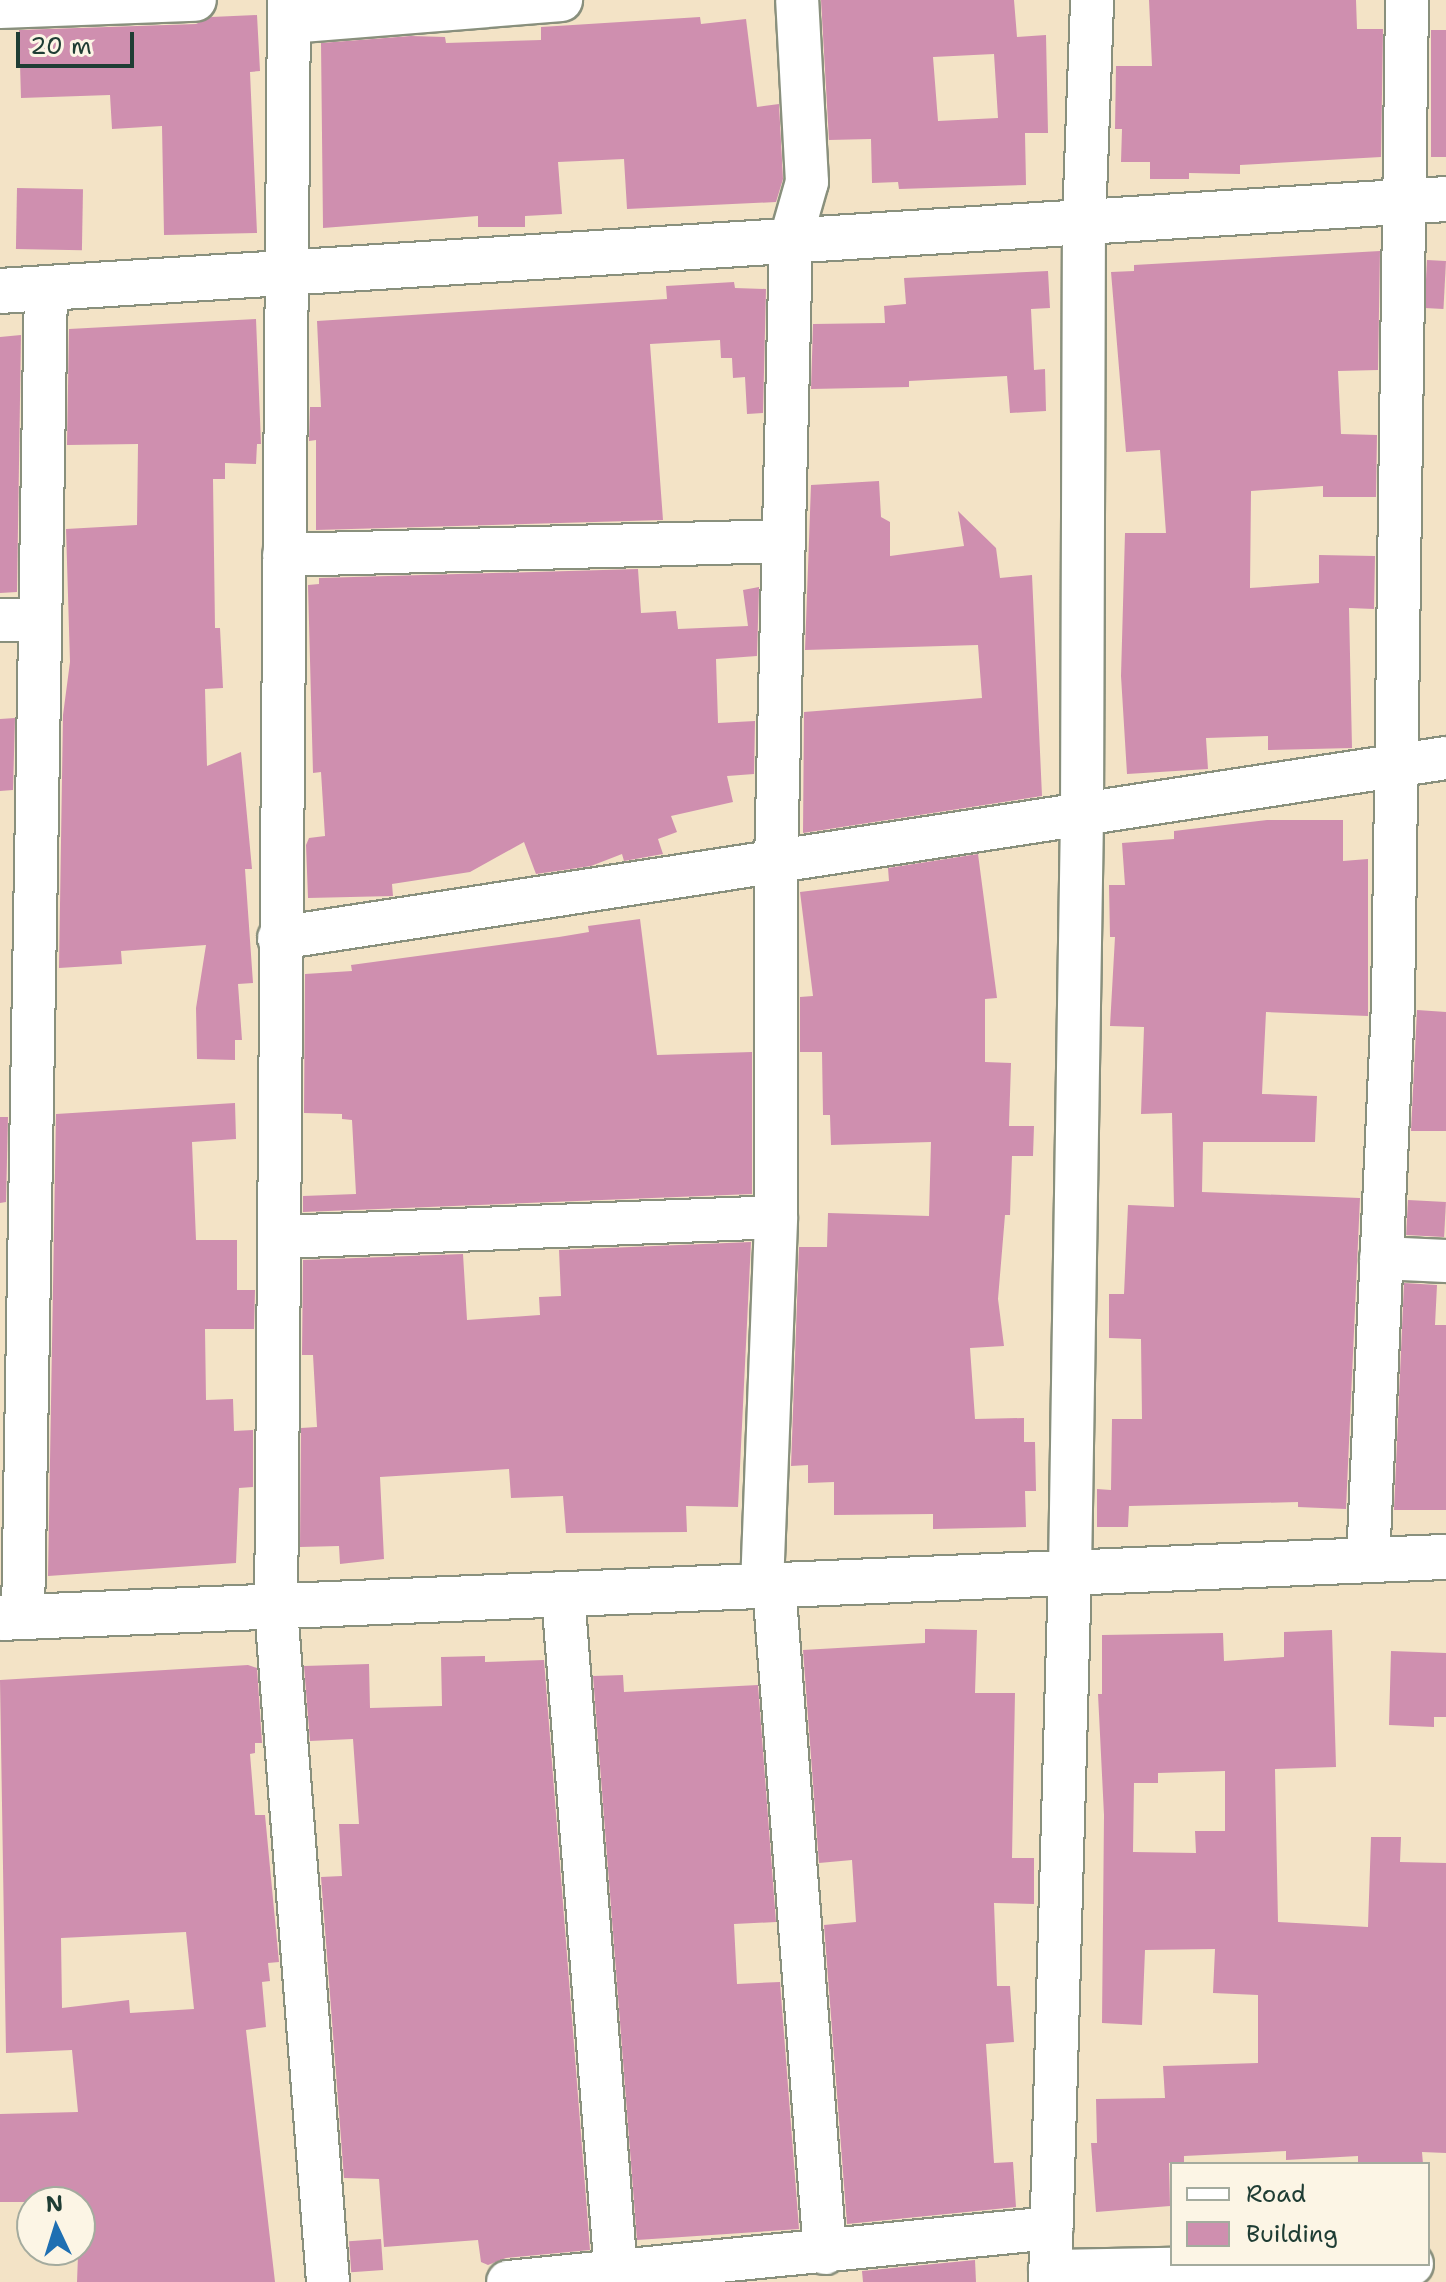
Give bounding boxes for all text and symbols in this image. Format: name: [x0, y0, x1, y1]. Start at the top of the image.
scale bar: [20, 16, 138, 66]
text: 20 m: [30, 30, 92, 62]
legend: [1170, 2162, 1430, 2266]
text: Road: [1246, 2178, 1306, 2210]
north arrow: [16, 2186, 96, 2266]
text: N: [45, 2188, 64, 2219]
text: Building: [1246, 2218, 1338, 2250]

